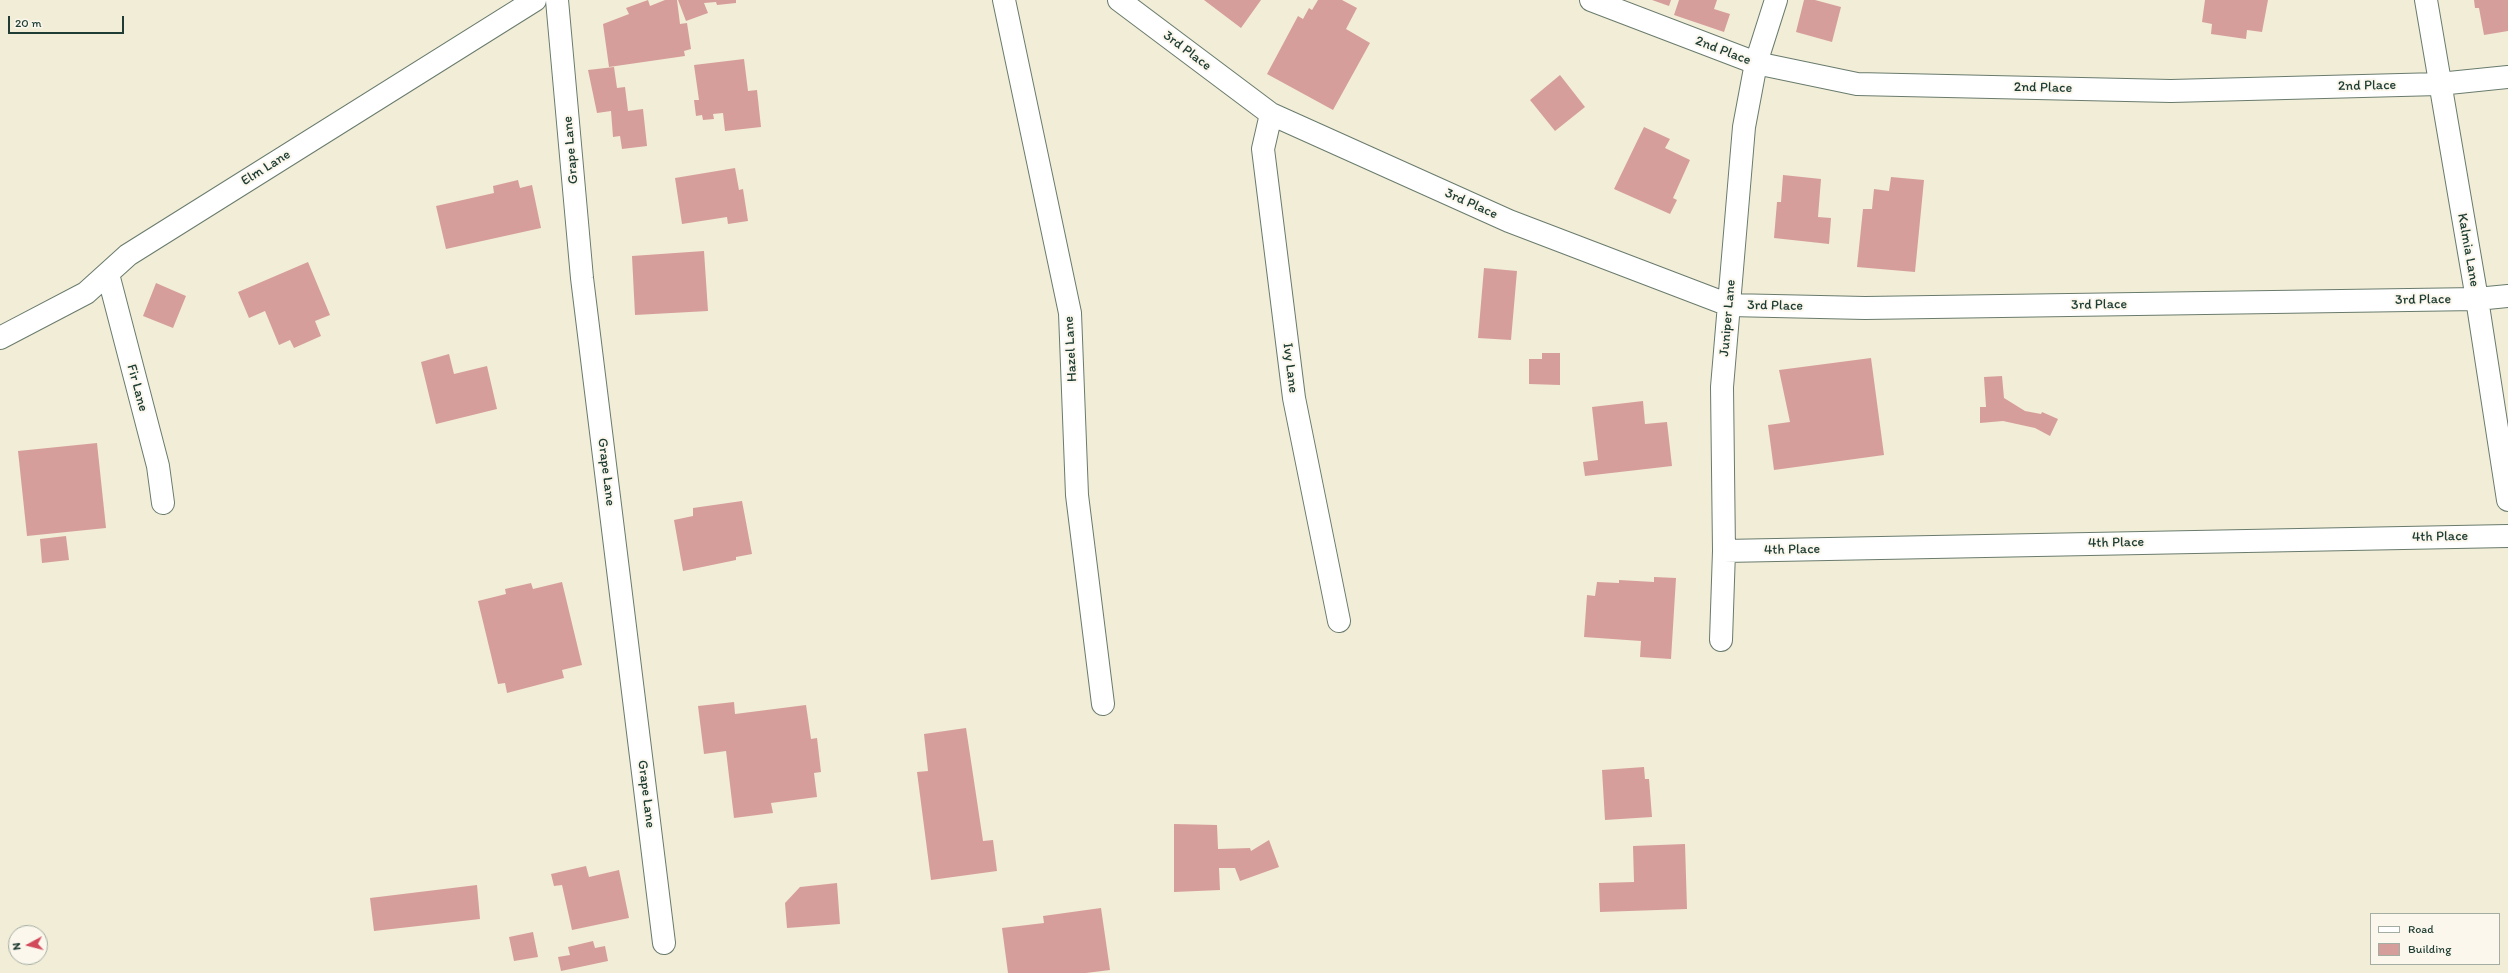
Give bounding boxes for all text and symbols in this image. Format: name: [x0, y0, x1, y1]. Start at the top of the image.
scale bar: [10, 8, 126, 34]
text: 20 m: [15, 16, 42, 30]
street label: 3rd Place: [1160, 27, 1214, 75]
street label: 2nd Place: [1693, 33, 1753, 69]
street label: 2nd Place: [2338, 77, 2396, 95]
street label: 2nd Place: [2014, 79, 2072, 97]
street label: Grape Lane: [560, 115, 582, 185]
street label: Elm Lane: [238, 146, 294, 190]
street label: 3rd Place: [1442, 185, 1500, 223]
street label: Kalmia Lane: [2453, 212, 2483, 288]
street label: Juniper Lane: [1716, 279, 1740, 357]
street label: 3rd Place: [2395, 291, 2451, 309]
street label: 3rd Place: [2071, 296, 2127, 314]
street label: 3rd Place: [1747, 297, 1803, 315]
street label: Hazel Lane: [1061, 316, 1081, 382]
street label: Ivy Lane: [1279, 342, 1301, 394]
street label: Fir Lane: [123, 362, 151, 414]
street label: Grape Lane: [594, 437, 618, 507]
street label: 4th Place: [2412, 528, 2468, 546]
street label: 4th Place: [2088, 534, 2144, 552]
street label: 4th Place: [1764, 541, 1820, 559]
street label: Grape Lane: [634, 759, 658, 829]
legend: [2370, 913, 2500, 965]
text: Road: [2408, 922, 2434, 936]
north arrow: [8, 925, 48, 965]
text: N: [10, 942, 23, 951]
text: Building: [2408, 942, 2451, 956]

